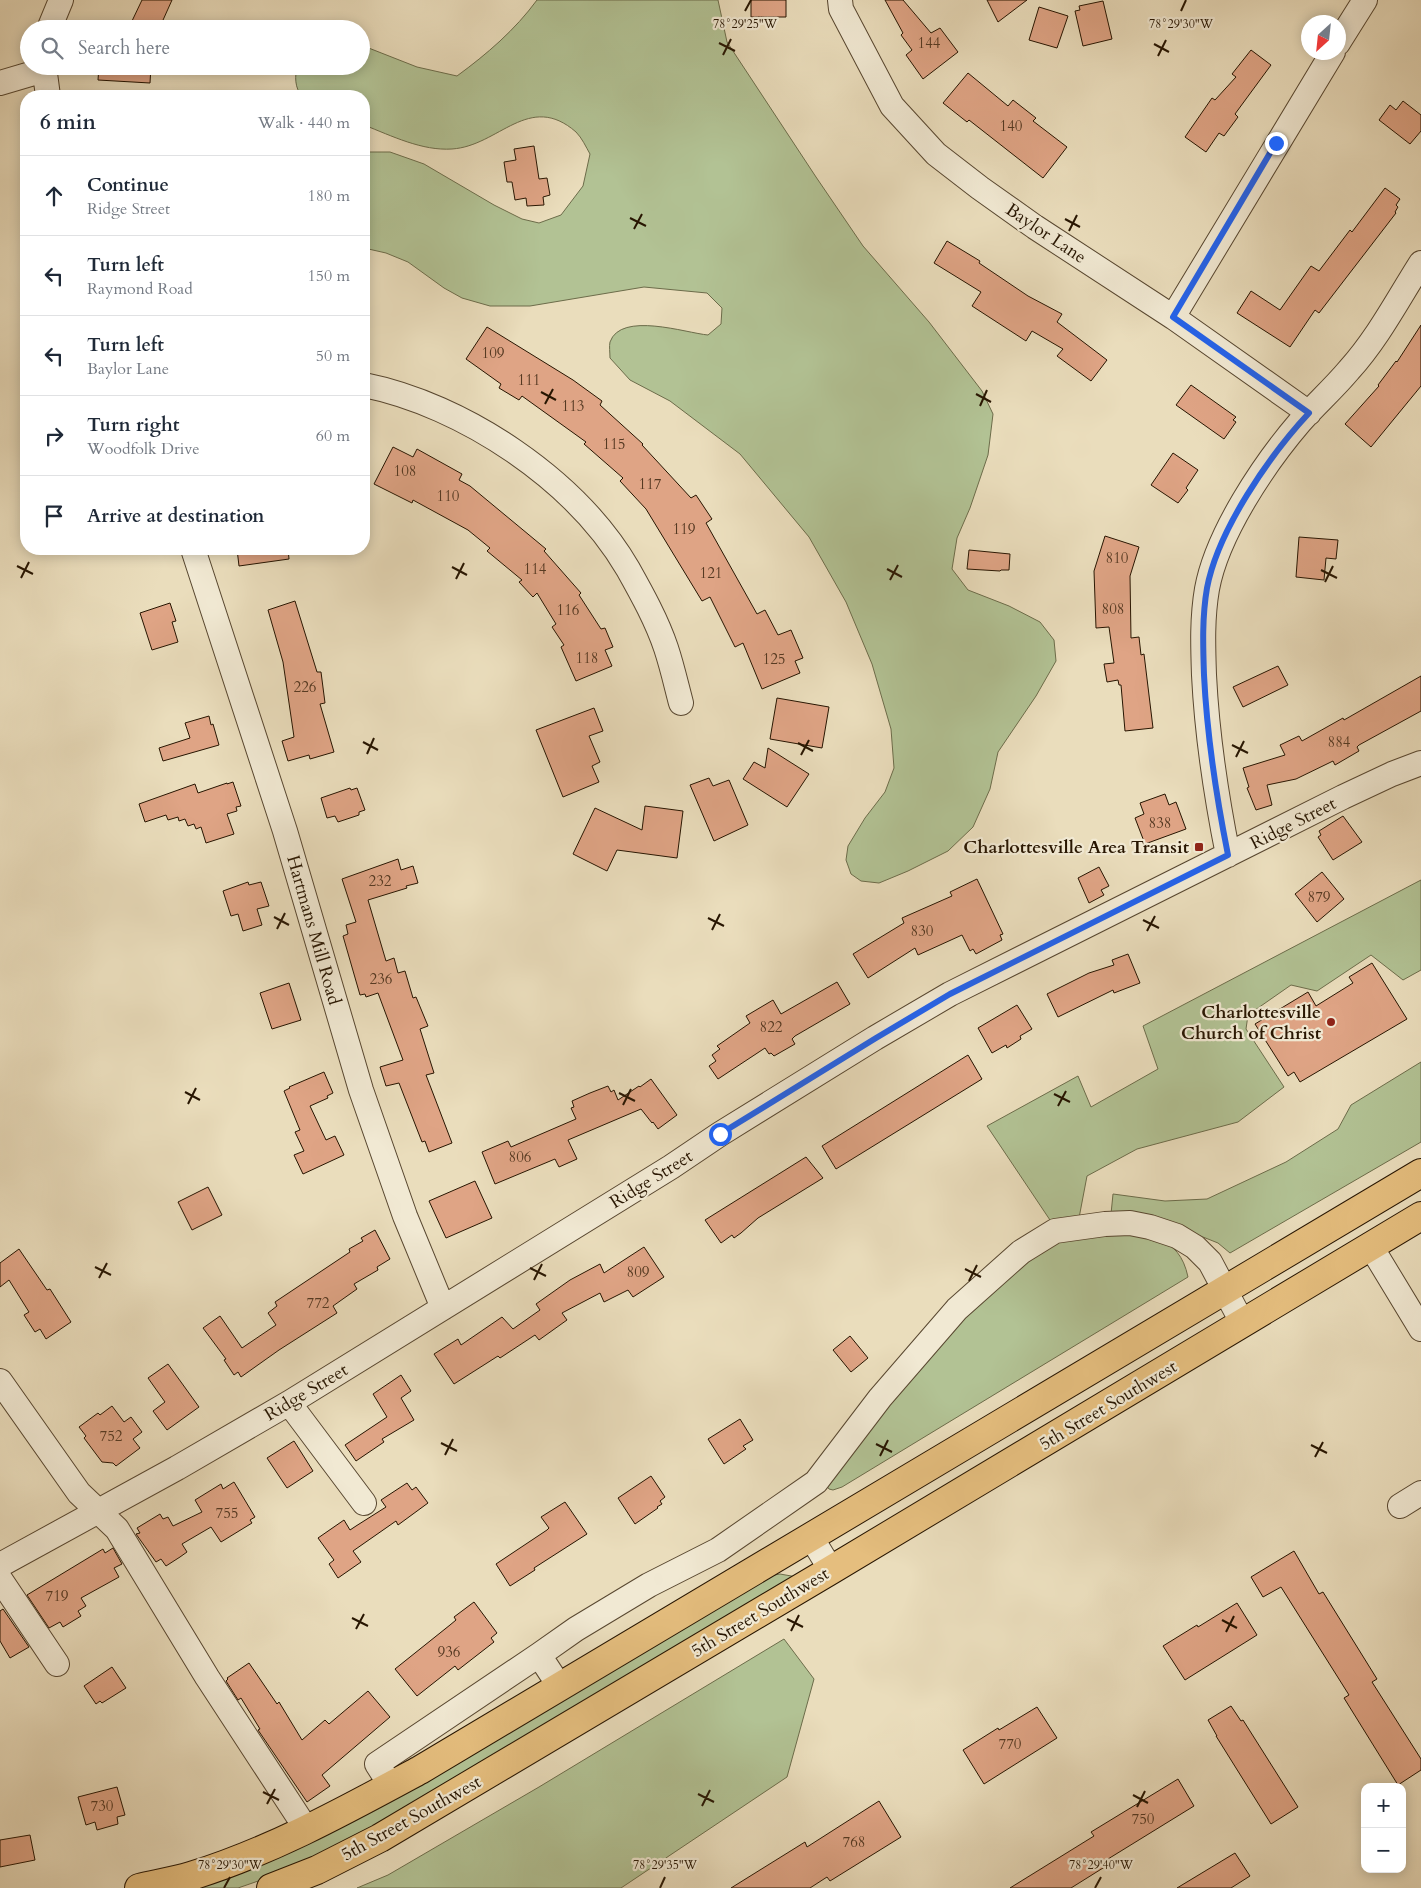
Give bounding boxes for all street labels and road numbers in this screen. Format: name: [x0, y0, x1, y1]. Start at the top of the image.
street label: Baylor Lane: [1000, 197, 1091, 270]
street label: Ridge Street: [1246, 791, 1341, 856]
street label: Hartmans Mill Road: [280, 852, 347, 1008]
street label: Ridge Street: [605, 1144, 698, 1215]
street label: 5th Street Southwest: [1035, 1354, 1182, 1456]
street label: Ridge Street: [260, 1357, 353, 1427]
street label: 5th Street Southwest: [687, 1561, 834, 1663]
street label: 5th Street Southwest: [337, 1769, 486, 1867]

